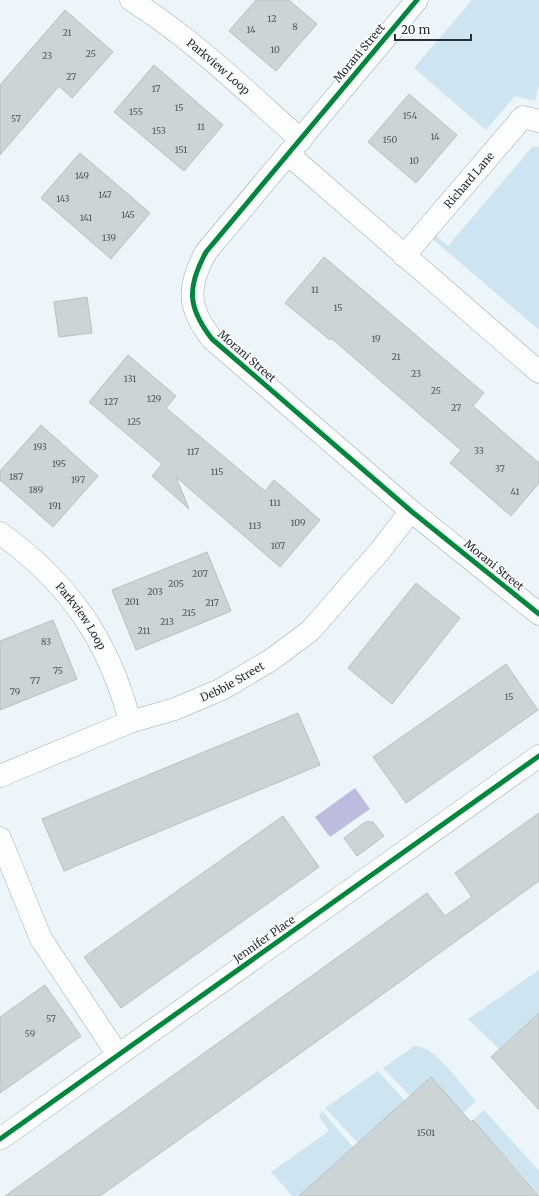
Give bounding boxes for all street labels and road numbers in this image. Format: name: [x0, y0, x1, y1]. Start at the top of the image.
street label: Morani Street: [330, 20, 388, 85]
street label: Parkview Loop: [184, 36, 253, 98]
street label: Richard Lane: [441, 149, 497, 211]
street label: Morani Street: [215, 327, 280, 386]
street label: Morani Street: [461, 537, 527, 594]
street label: Parkview Loop: [53, 580, 109, 652]
street label: Debbie Street: [198, 658, 267, 704]
street label: Jennifer Place: [229, 912, 298, 966]

